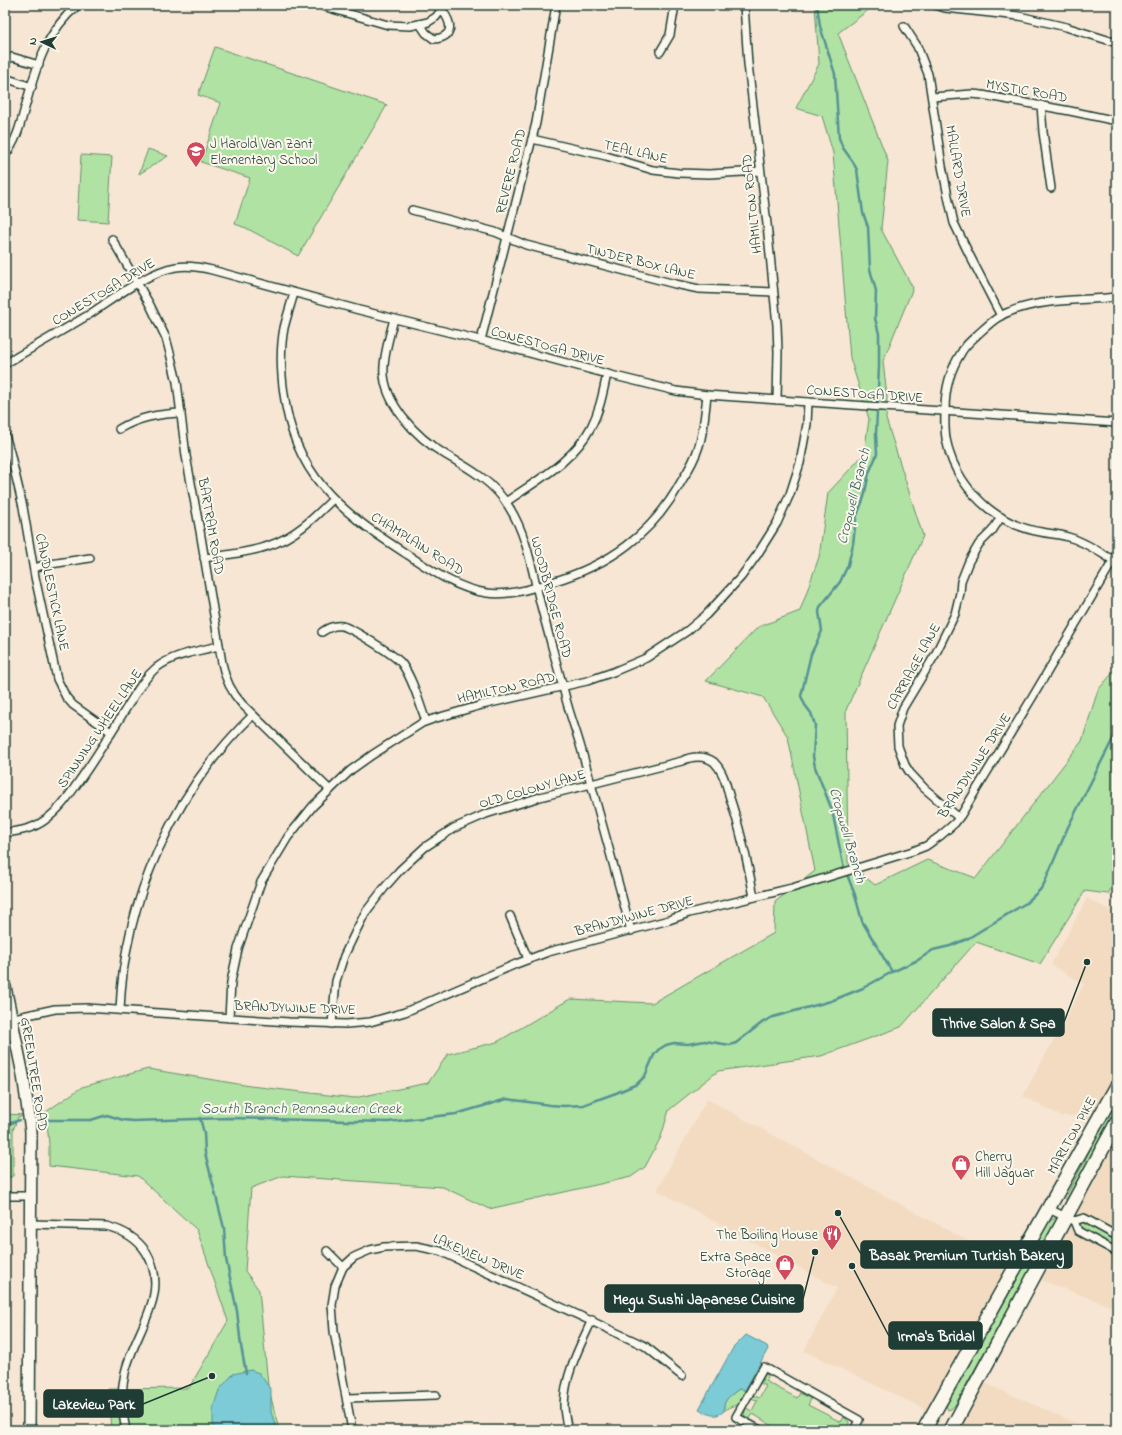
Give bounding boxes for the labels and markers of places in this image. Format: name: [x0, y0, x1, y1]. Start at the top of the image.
place label: J Harold Van Zant Elementary School: [210, 134, 317, 172]
school or university icon: J Harold Van Zant Elementary School: [185, 140, 207, 168]
callout: Thrive Salon & Spa: [933, 1009, 1064, 1036]
place label: Cherry Hill Jaguar: [975, 1147, 1035, 1185]
shop icon: Cherry Hill Jaguar: [950, 1153, 972, 1181]
restaurant icon: The Boiling House: [821, 1223, 843, 1251]
place label: The Boiling House: [716, 1225, 819, 1247]
callout: Basak Premium Turkish Bakery: [861, 1241, 1072, 1268]
place label: Extra Space Storage: [699, 1247, 772, 1285]
shop icon: Extra Space Storage: [774, 1253, 796, 1281]
callout: Megu Sushi Japanese Cuisine: [605, 1285, 803, 1312]
callout: Irma's Bridal: [889, 1322, 982, 1349]
callout: Lakeview Park: [44, 1390, 143, 1417]

